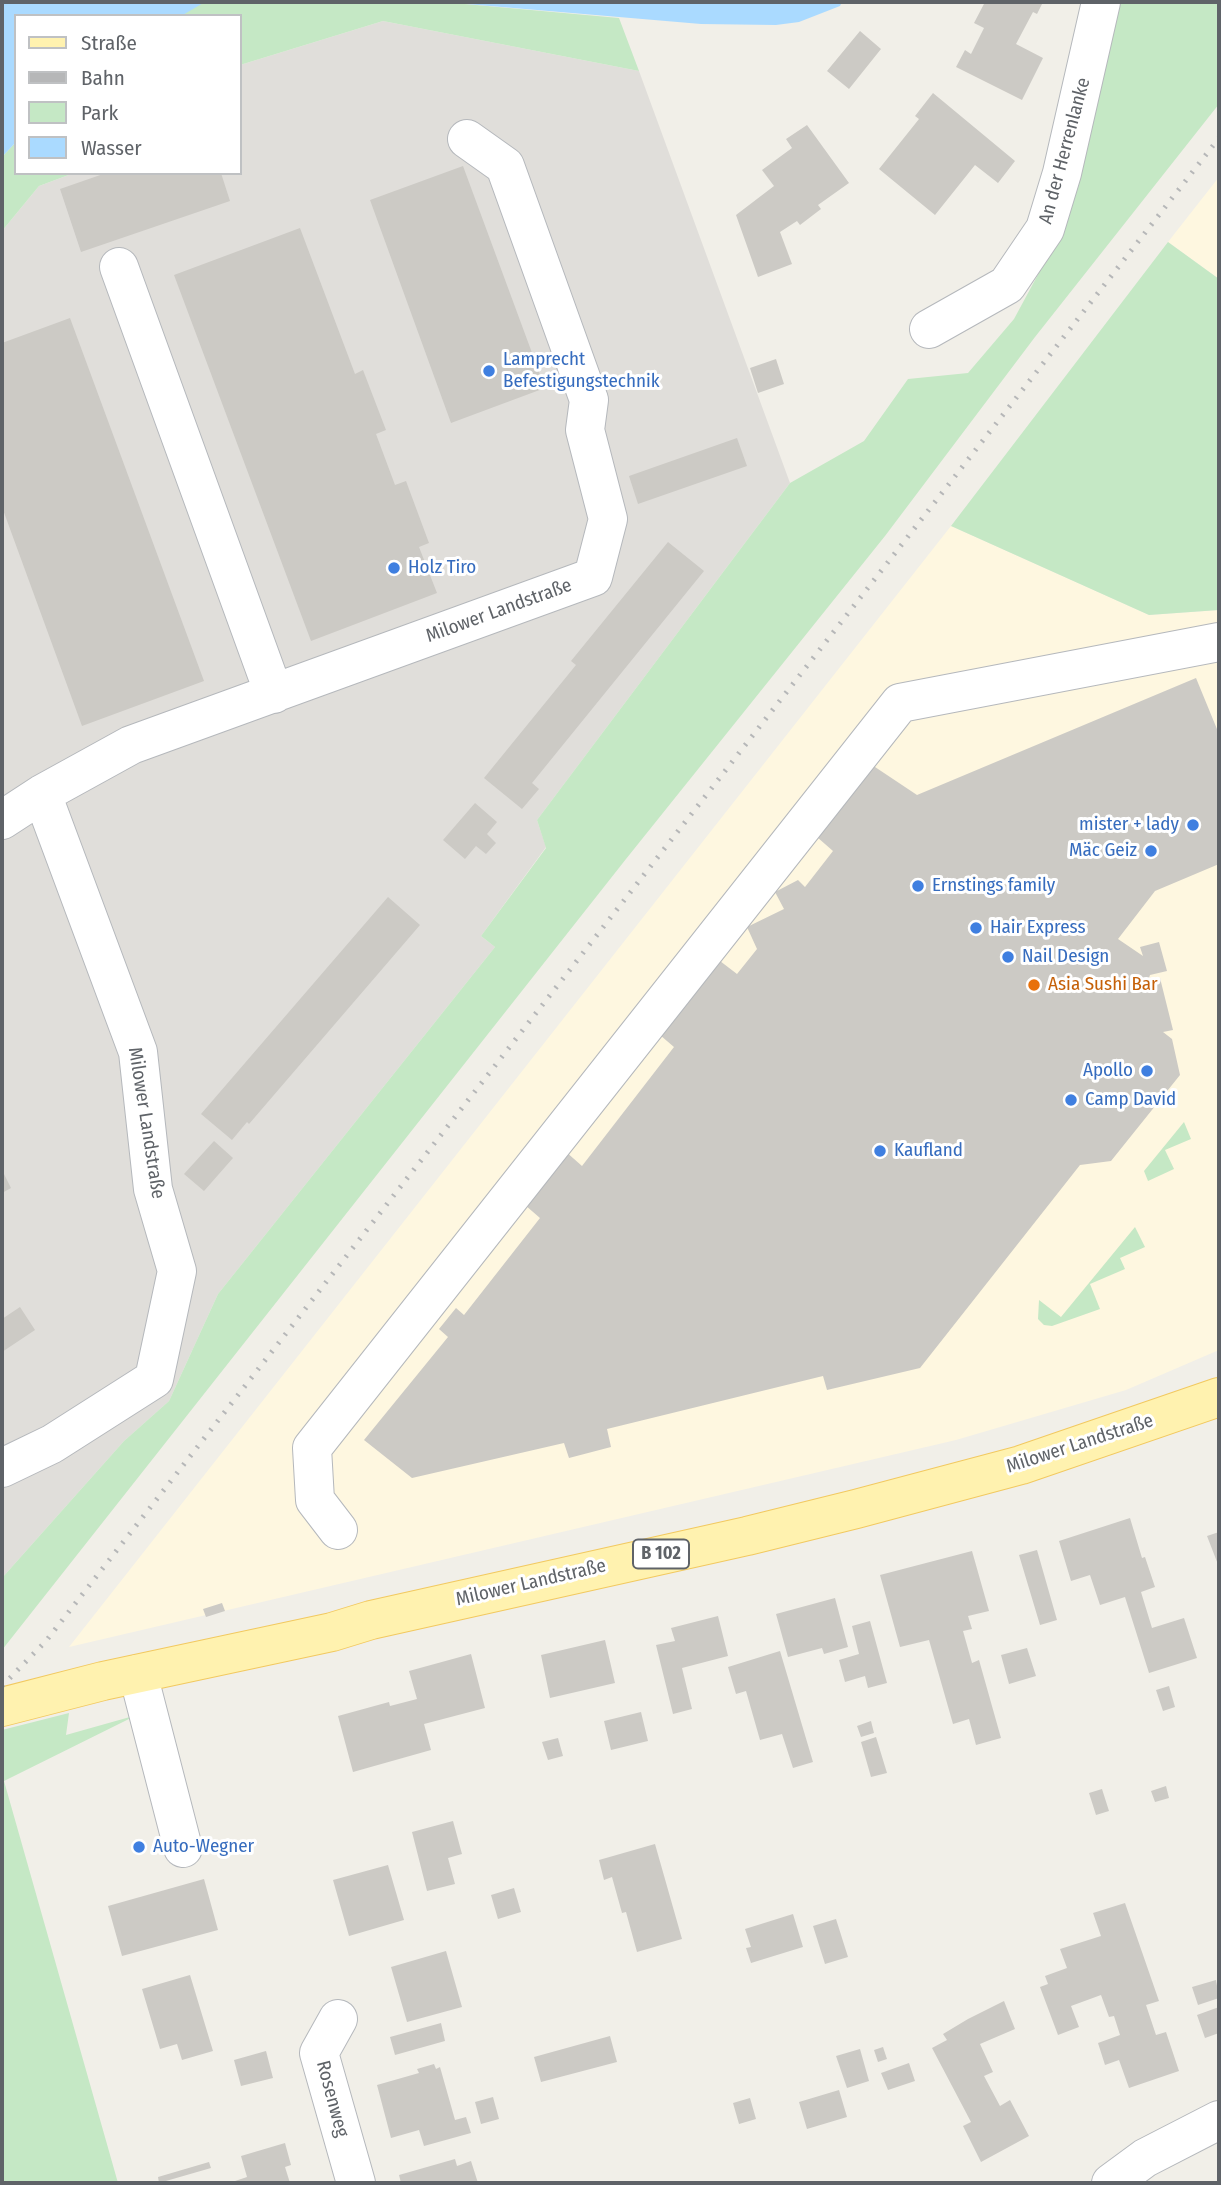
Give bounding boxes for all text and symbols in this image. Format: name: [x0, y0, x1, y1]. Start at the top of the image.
legend: [14, 14, 242, 175]
text: Straße: [81, 30, 137, 56]
text: Bahn: [81, 65, 125, 91]
street label: An der Herrenlanke: [1035, 75, 1095, 227]
text: Park: [81, 100, 118, 126]
text: Wasser: [81, 135, 142, 161]
place label: Lamprecht Befestigungstechnik: [503, 349, 660, 393]
marker: Lamprecht Befestigungstechnik: [481, 363, 497, 379]
place label: Holz Tiro: [408, 557, 476, 579]
marker: Holz Tiro: [386, 560, 402, 576]
street label: Milower Landstraße: [423, 574, 575, 648]
place label: mister + lady: [1079, 814, 1179, 836]
marker: mister + lady: [1185, 817, 1201, 833]
place label: Mäc Geiz: [1069, 840, 1137, 862]
marker: Mäc Geiz: [1143, 843, 1159, 859]
place label: Ernstings family: [932, 875, 1055, 897]
marker: Ernstings family: [910, 878, 926, 894]
place label: Hair Express: [990, 917, 1086, 939]
marker: Hair Express: [968, 920, 984, 936]
place label: Nail Design: [1022, 946, 1109, 968]
marker: Nail Design: [1000, 949, 1016, 965]
place label: Asia Sushi Bar: [1048, 974, 1158, 996]
marker: Asia Sushi Bar: [1026, 977, 1042, 993]
street label: Milower Landstraße: [123, 1046, 169, 1200]
place label: Apollo: [1083, 1060, 1133, 1082]
marker: Apollo: [1139, 1063, 1155, 1079]
place label: Camp David: [1085, 1089, 1176, 1111]
marker: Camp David: [1063, 1092, 1079, 1108]
place label: Kaufland: [894, 1140, 963, 1162]
marker: Kaufland: [872, 1143, 888, 1159]
street label: Milower Landstraße: [1004, 1409, 1156, 1479]
road number: B 102: [633, 1540, 689, 1568]
street label: Milower Landstraße: [454, 1555, 608, 1611]
place label: Auto-Wegner: [153, 1836, 254, 1858]
marker: Auto-Wegner: [131, 1839, 147, 1855]
street label: Rosenweg: [311, 2058, 353, 2140]

